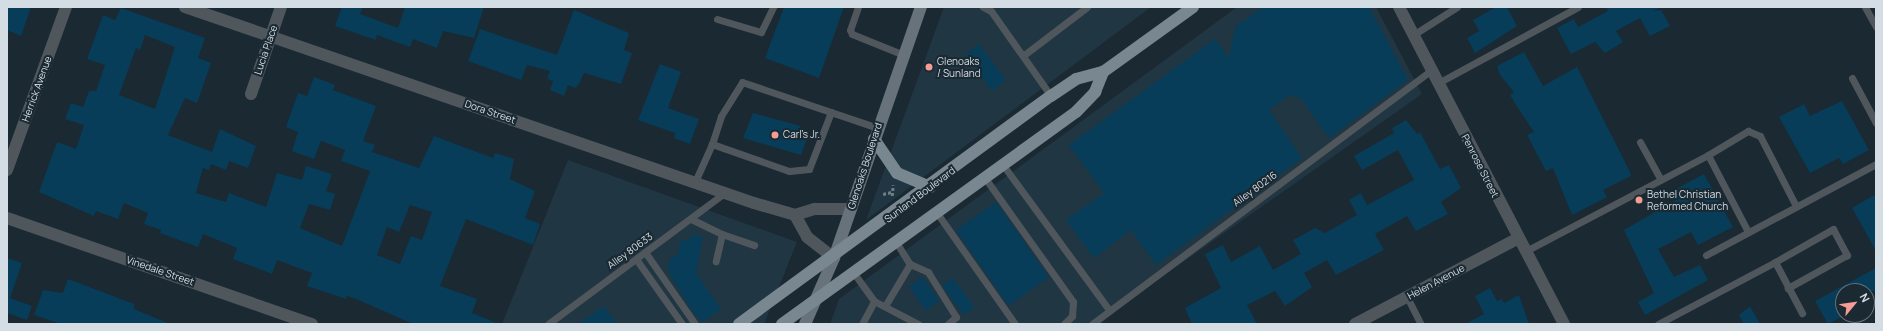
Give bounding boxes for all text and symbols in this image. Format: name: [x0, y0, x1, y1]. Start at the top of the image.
street label: Lucia Place: [252, 24, 280, 76]
street label: Herrick Avenue: [20, 55, 54, 123]
place label: Glenoaks / Sunland: [937, 55, 981, 78]
marker: Glenoaks / Sunland: [924, 62, 934, 72]
street label: Dora Street: [463, 98, 517, 126]
street label: Glenoaks Boulevard: [845, 121, 885, 211]
place label: Carl's Jr.: [783, 129, 820, 141]
marker: Carl's Jr.: [770, 130, 780, 140]
street label: Penrose Street: [1459, 132, 1501, 200]
street label: Sunland Boulevard: [882, 164, 958, 226]
street label: Alley 80216: [1231, 169, 1279, 209]
place label: Bethel Christian Reformed Church: [1647, 188, 1728, 212]
marker: Bethel Christian Reformed Church: [1634, 195, 1644, 205]
street label: Alley 80633: [605, 231, 655, 271]
street label: Vinedale Street: [125, 254, 195, 288]
street label: Helen Avenue: [1405, 262, 1467, 302]
north arrow: [1835, 283, 1875, 323]
text: N: [1857, 290, 1874, 305]

